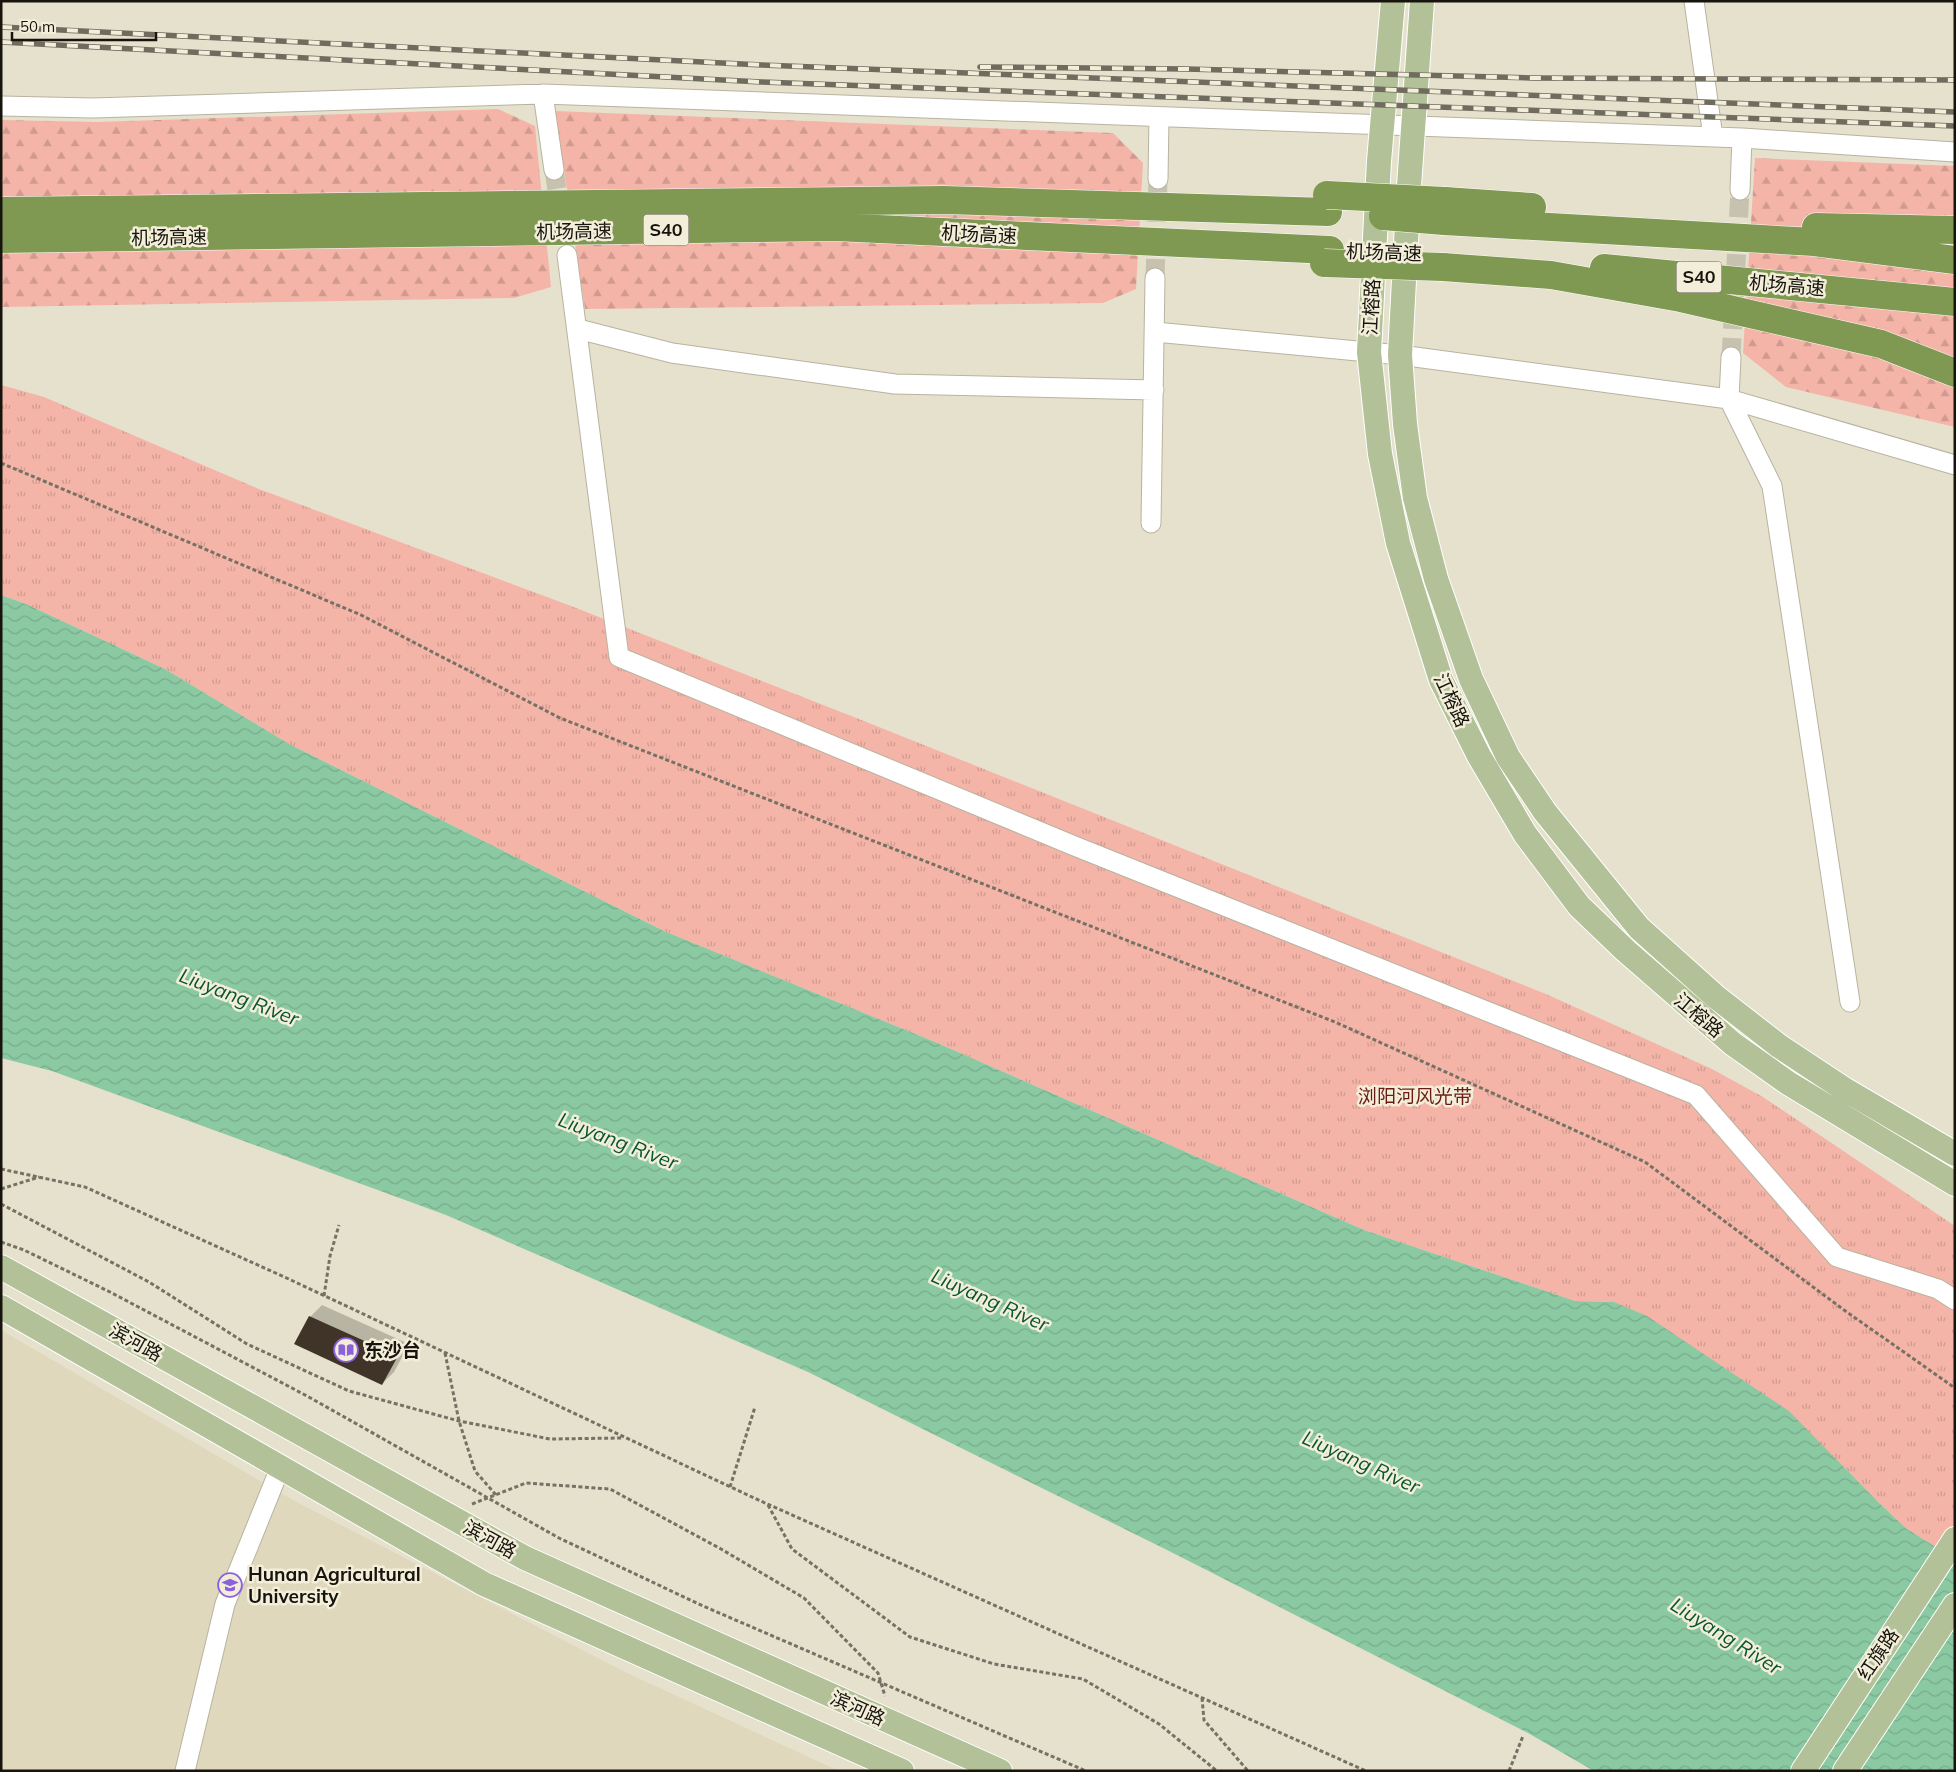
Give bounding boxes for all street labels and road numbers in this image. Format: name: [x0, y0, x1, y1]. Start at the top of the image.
road number: S40: [644, 214, 688, 246]
street label: 机场高速: [536, 218, 612, 244]
street label: 机场高速: [940, 220, 1018, 248]
street label: 机场高速: [131, 224, 207, 250]
street label: 机场高速: [1346, 239, 1422, 265]
road number: S40: [1676, 262, 1722, 292]
street label: 机场高速: [1748, 270, 1826, 300]
street label: 江榕路: [1358, 278, 1384, 336]
street label: 江榕路: [1429, 669, 1475, 731]
street label: 江榕路: [1669, 987, 1729, 1043]
street label: 滨河路: [105, 1318, 167, 1366]
street label: 滨河路: [459, 1515, 521, 1563]
street label: 红旗路: [1852, 1624, 1904, 1684]
street label: 滨河路: [827, 1685, 889, 1731]

